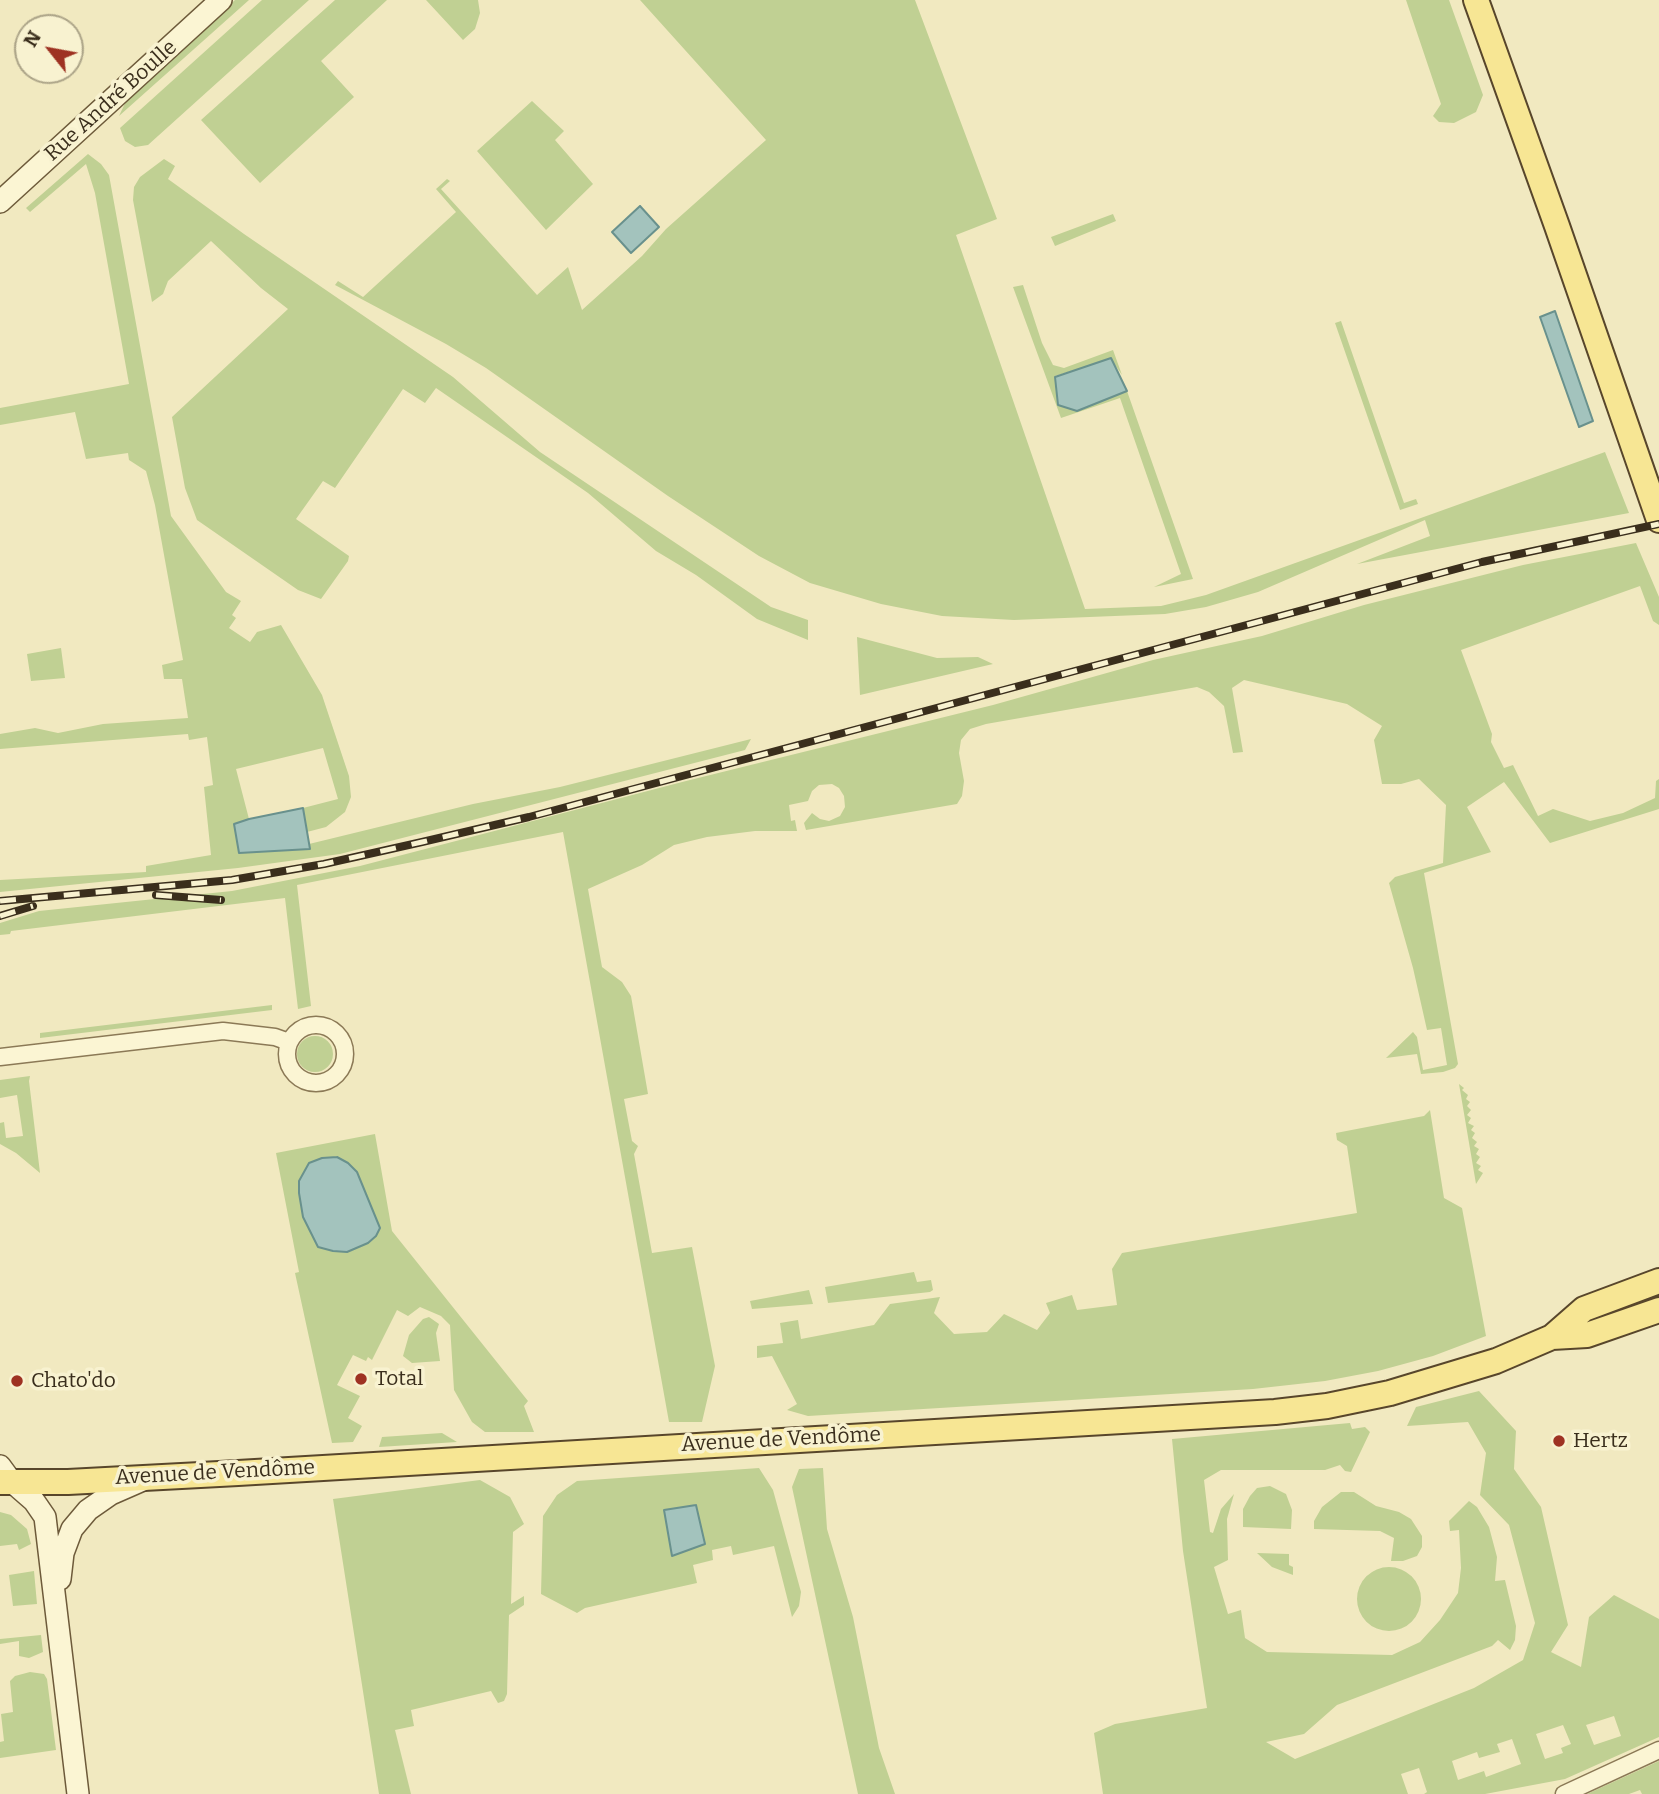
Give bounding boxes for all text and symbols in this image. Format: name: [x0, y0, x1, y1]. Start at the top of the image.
north arrow: [14, 14, 84, 84]
text: N: [19, 27, 46, 51]
street label: Rue André Boulle: [40, 35, 182, 167]
place label: Total: [375, 1366, 423, 1392]
place label: Chato'do: [31, 1368, 116, 1394]
marker: Total: [353, 1371, 369, 1387]
marker: Chato'do: [9, 1373, 25, 1389]
street label: Avenue de Vendôme: [680, 1422, 882, 1458]
place label: Hertz: [1573, 1428, 1628, 1454]
marker: Hertz: [1551, 1433, 1567, 1449]
street label: Avenue de Vendôme: [114, 1455, 316, 1491]

